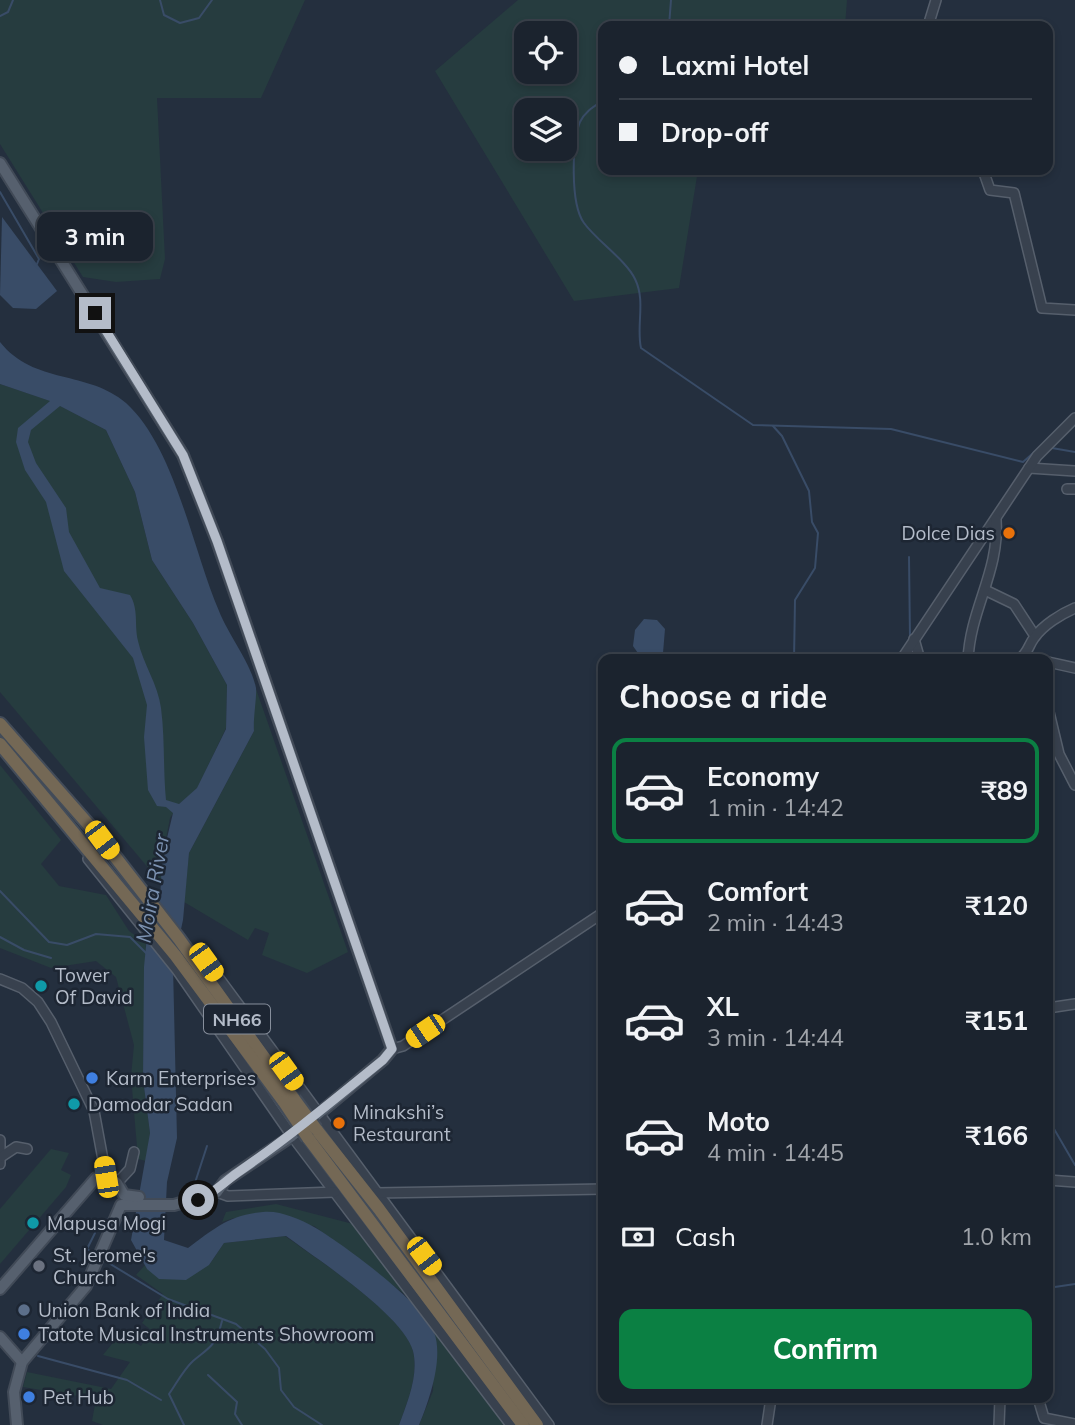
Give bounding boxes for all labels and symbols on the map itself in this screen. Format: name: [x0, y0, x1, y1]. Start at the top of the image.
callout: 3 min: [37, 212, 153, 260]
route end: [79, 297, 111, 329]
place label: Dolce Dias: [901, 521, 995, 545]
marker: Dolce Dias: [1001, 525, 1017, 541]
car: [81, 817, 124, 863]
water label: Moira River: [130, 830, 175, 945]
car: [186, 939, 227, 985]
place label: Tower Of David: [55, 963, 133, 1009]
marker: Tower Of David: [33, 978, 49, 994]
road number: NH66: [204, 1004, 270, 1034]
car: [402, 1011, 449, 1051]
car: [266, 1048, 307, 1094]
place label: Karm Enterprises: [106, 1066, 256, 1090]
marker: Karm Enterprises: [84, 1070, 100, 1086]
place label: Damodar Sadan: [88, 1092, 233, 1116]
marker: Damodar Sadan: [66, 1096, 82, 1112]
place label: Minakshi’s Restaurant: [353, 1100, 451, 1146]
marker: Minakshi’s Restaurant: [331, 1115, 347, 1131]
car: [93, 1155, 120, 1199]
route start: [182, 1184, 214, 1216]
place label: Mapusa Mogi: [47, 1211, 166, 1235]
marker: Mapusa Mogi: [25, 1215, 41, 1231]
car: [403, 1233, 446, 1279]
place label: St. Jerome's Church: [53, 1243, 156, 1289]
marker: St. Jerome's Church: [31, 1258, 47, 1274]
place label: Union Bank of India: [38, 1298, 210, 1322]
marker: Union Bank of India: [16, 1302, 32, 1318]
place label: Tatote Musical Instruments Showroom: [38, 1322, 374, 1346]
marker: Tatote Musical Instruments Showroom: [16, 1326, 32, 1342]
place label: Pet Hub: [43, 1385, 114, 1409]
marker: Pet Hub: [21, 1389, 37, 1405]

